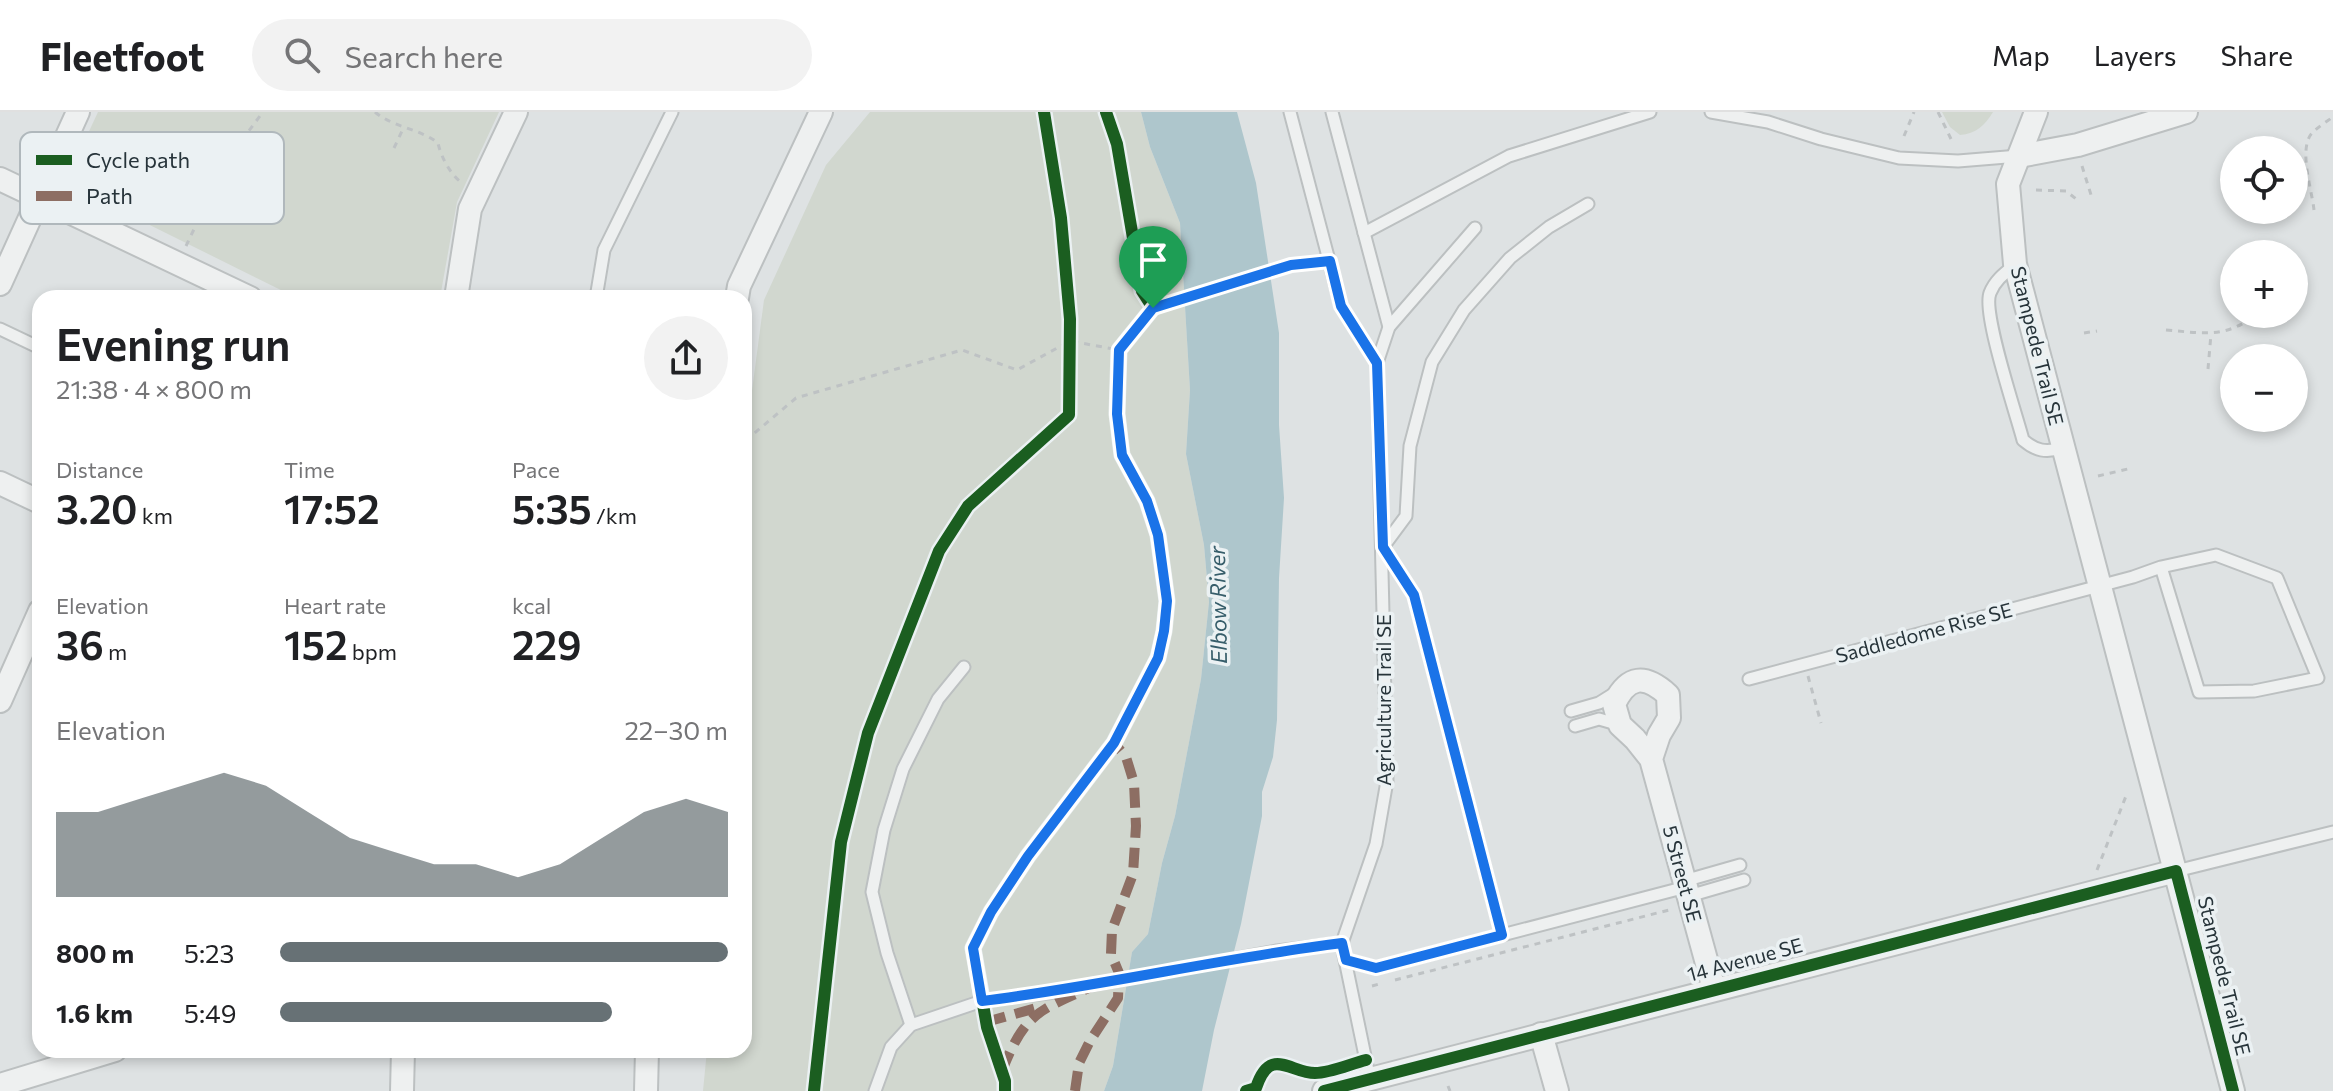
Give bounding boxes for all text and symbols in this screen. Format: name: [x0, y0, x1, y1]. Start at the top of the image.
search box: [252, 19, 812, 91]
text: Fleetfoot: [40, 32, 204, 79]
icon: search: [280, 33, 324, 77]
text: Search here: [344, 37, 503, 74]
text: Map: [1992, 38, 2050, 72]
text: Layers: [2094, 38, 2176, 72]
text: Share: [2220, 38, 2293, 72]
legend: [20, 132, 284, 224]
map controls: [2220, 136, 2308, 432]
button: locate: [2220, 136, 2308, 224]
text: Cycle path: [86, 146, 190, 173]
text: Path: [86, 182, 133, 209]
pin: [1119, 226, 1187, 308]
icon: arrive: [1131, 238, 1175, 282]
button: +: [2220, 240, 2308, 328]
street label: Stampede Trail SE: [2007, 264, 2069, 428]
text: Evening run: [56, 316, 290, 370]
button: share: [644, 316, 728, 400]
button: −: [2220, 344, 2308, 432]
text: 21:38 · 4 × 800 m: [56, 373, 252, 404]
text: Distance: [56, 456, 143, 483]
text: Time: [284, 456, 335, 483]
text: Pace: [512, 456, 560, 483]
text: 3.20: [56, 483, 138, 532]
text: 17:52: [284, 483, 379, 532]
text: 5:35: [512, 483, 592, 532]
text: km: [138, 502, 173, 529]
text: /km: [592, 502, 637, 529]
water label: Elbow River: [1203, 545, 1232, 664]
text: Elevation: [56, 592, 149, 619]
text: Heart rate: [284, 592, 386, 619]
text: kcal: [512, 592, 551, 619]
street label: Saddledome Rise SE: [1833, 597, 2015, 667]
street label: Agriculture Trail SE: [1371, 614, 1395, 786]
text: 36: [56, 619, 104, 668]
text: 152: [284, 619, 348, 668]
text: 229: [512, 619, 581, 668]
text: m: [104, 638, 127, 665]
text: bpm: [348, 638, 397, 665]
text: Elevation: [56, 714, 166, 745]
text: 22–30 m: [624, 714, 728, 745]
street label: 5 Street SE: [1659, 823, 1707, 925]
street label: Stampede Trail SE: [2194, 894, 2256, 1058]
street label: 14 Avenue SE: [1684, 932, 1805, 986]
text: 800 m: [56, 937, 134, 968]
text: 5:23: [184, 937, 234, 968]
text: 1.6 km: [56, 997, 133, 1028]
text: 5:49: [184, 997, 236, 1028]

